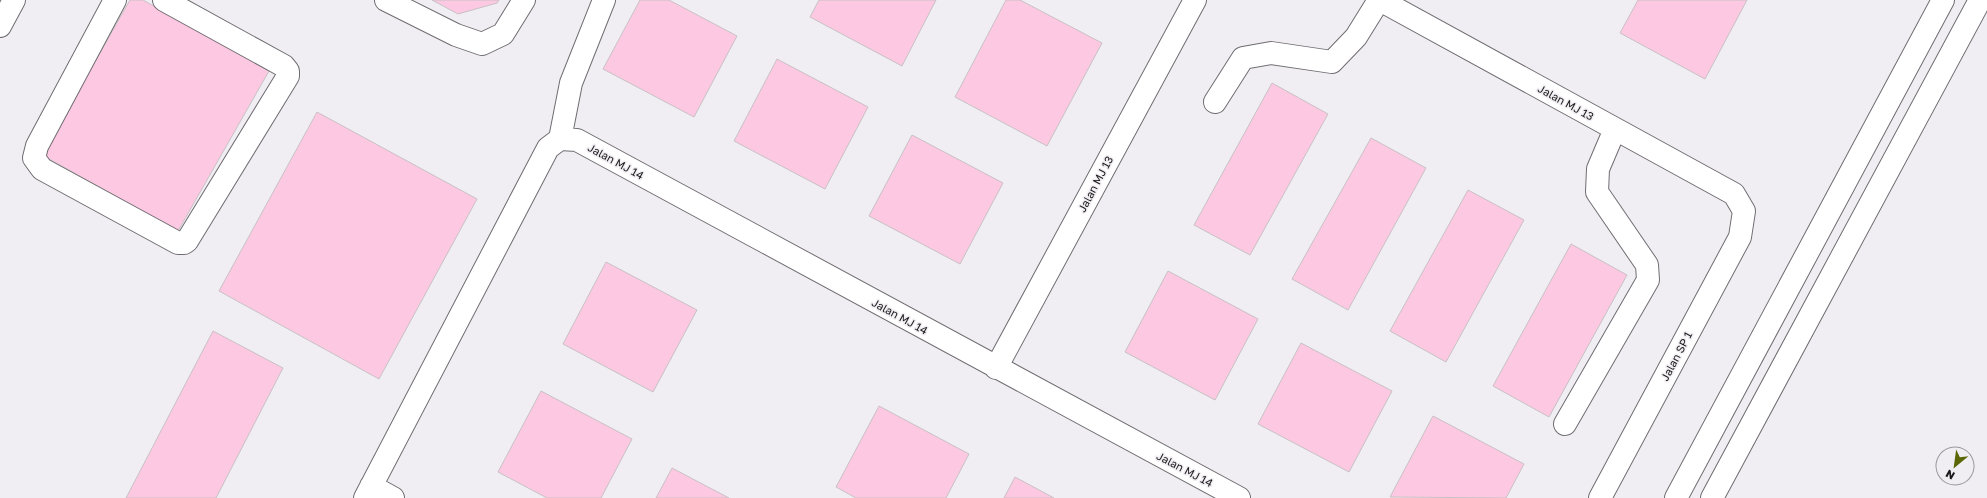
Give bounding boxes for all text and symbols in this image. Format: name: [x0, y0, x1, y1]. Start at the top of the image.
street label: Jalan MJ 13: [1536, 81, 1596, 123]
street label: Jalan MJ 14: [586, 140, 646, 182]
street label: Jalan MJ 13: [1075, 154, 1115, 214]
street label: Jalan MJ 14: [870, 295, 930, 337]
street label: Jalan SP 1: [1658, 329, 1694, 383]
north arrow: [1935, 446, 1975, 486]
street label: Jalan MJ 14: [1155, 449, 1216, 489]
text: N: [1943, 467, 1957, 483]

